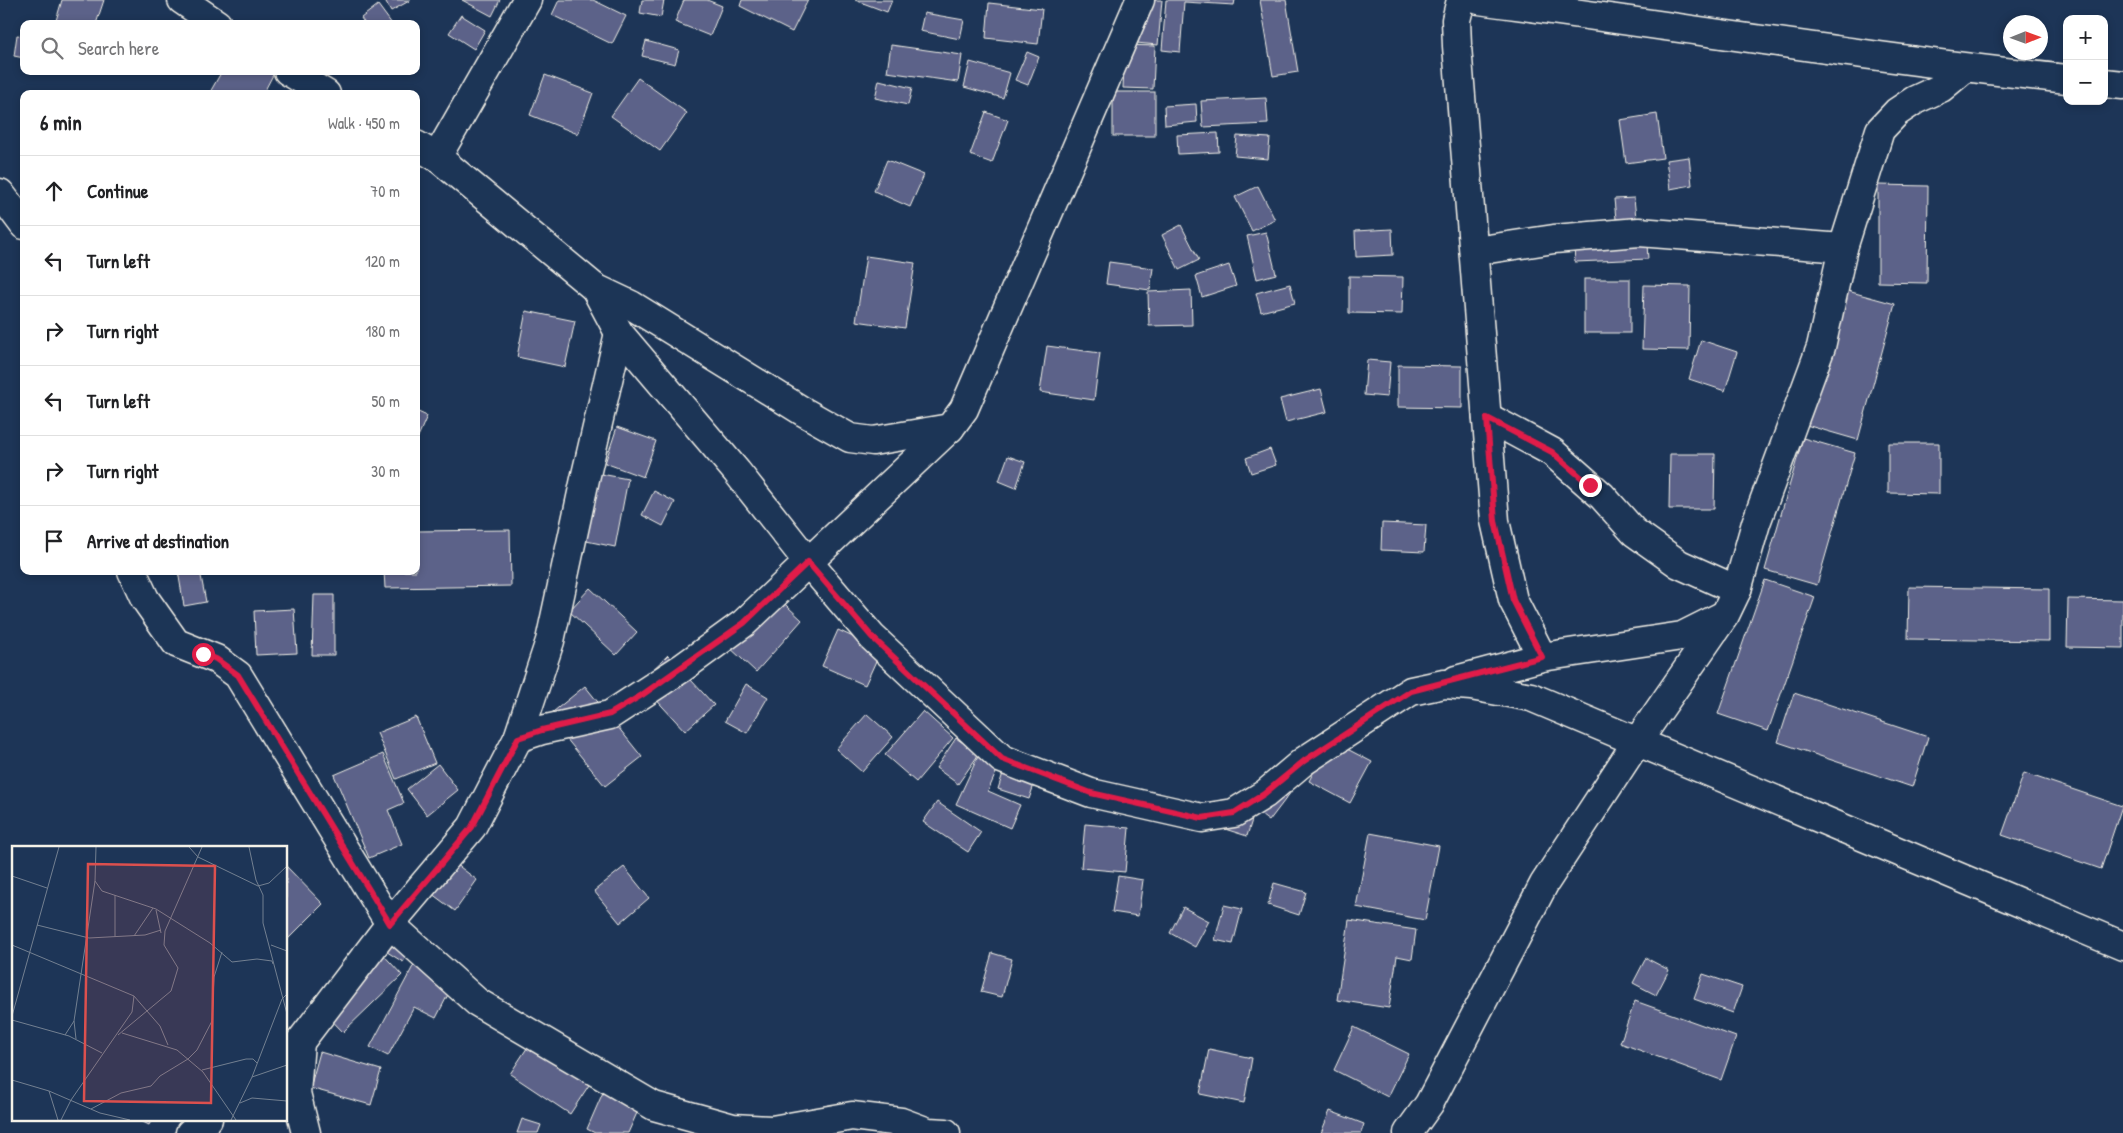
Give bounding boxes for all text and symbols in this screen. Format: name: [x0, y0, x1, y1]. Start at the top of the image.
north arrow: [2003, 15, 2048, 60]
map controls: [2063, 15, 2108, 105]
button: +: [2063, 15, 2108, 60]
search box: [20, 20, 420, 75]
icon: search: [38, 34, 66, 62]
text: Search here: [78, 35, 159, 61]
button: −: [2063, 60, 2108, 105]
text: 6 min: [40, 108, 82, 137]
text: Walk · 450 m: [328, 112, 400, 134]
icon: ahead: [40, 177, 68, 205]
text: Continue: [87, 178, 148, 204]
text: 70 m: [370, 180, 400, 202]
icon: left: [40, 247, 68, 275]
text: Turn left: [87, 248, 150, 274]
text: 120 m: [365, 250, 400, 272]
icon: right: [40, 317, 68, 345]
text: Turn right: [87, 318, 158, 344]
text: 180 m: [366, 320, 400, 342]
icon: left: [40, 387, 68, 415]
text: Turn left: [87, 388, 150, 414]
text: 50 m: [372, 390, 400, 412]
icon: right: [40, 457, 68, 485]
text: Turn right: [87, 458, 158, 484]
text: 30 m: [371, 460, 400, 482]
route end: [1579, 474, 1602, 497]
icon: arrive: [40, 527, 68, 555]
text: Arrive at destination: [87, 528, 229, 554]
route start: [192, 643, 215, 666]
inset map: [12, 846, 288, 1120]

